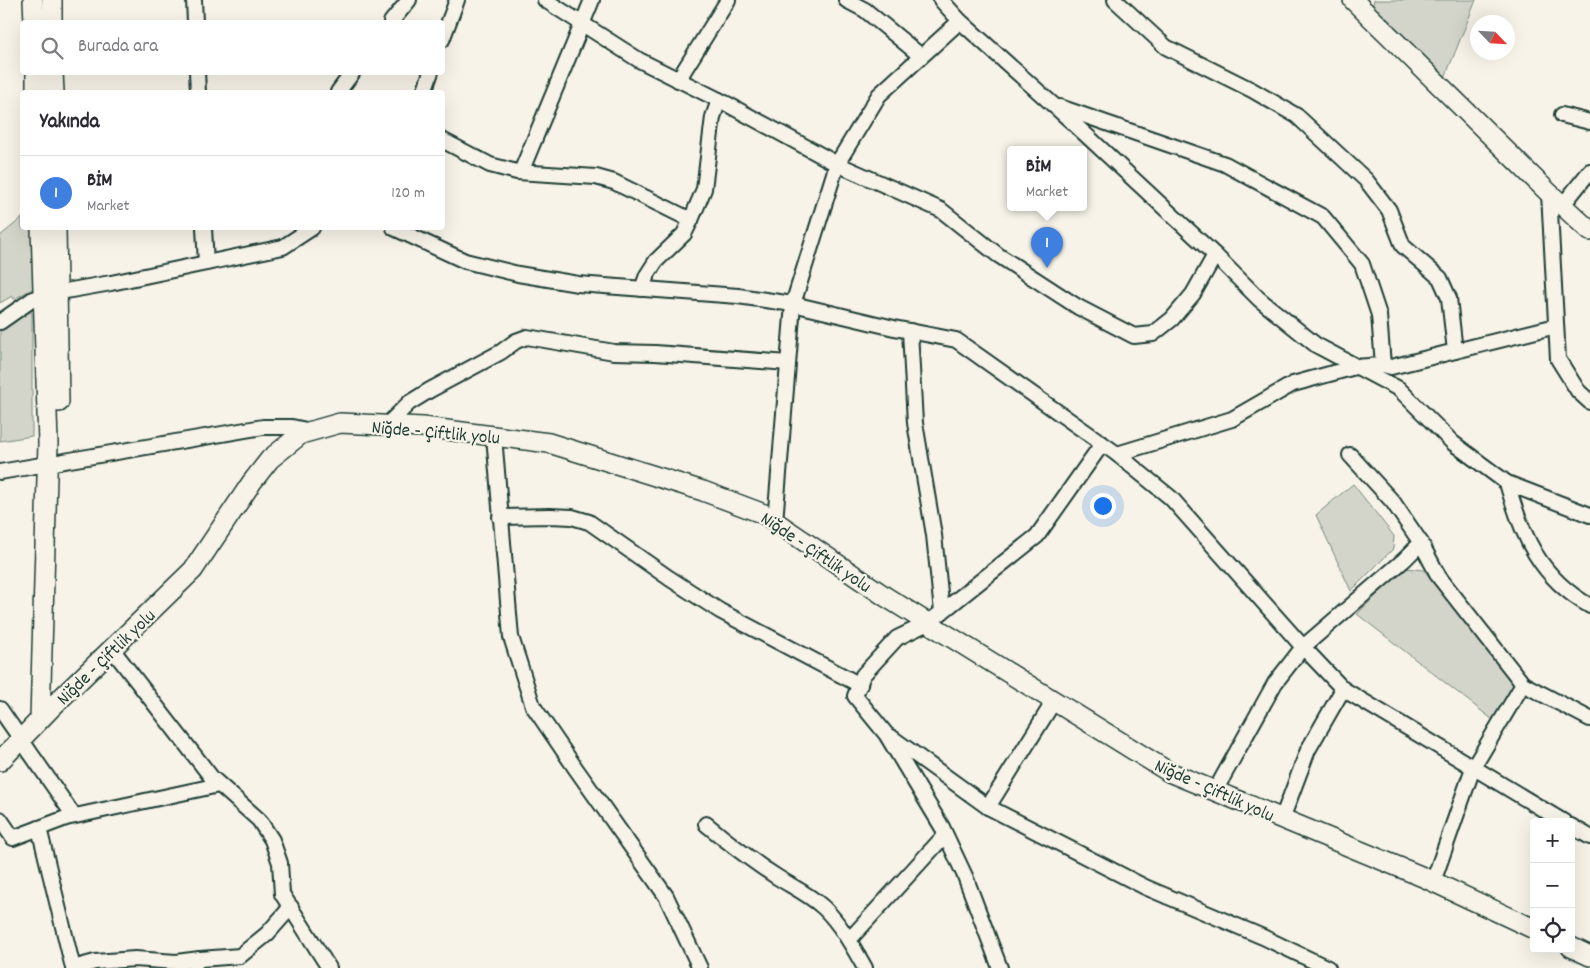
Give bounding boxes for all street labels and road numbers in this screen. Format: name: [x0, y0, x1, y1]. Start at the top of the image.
street label: Niğde - Çiftlik yolu: [370, 415, 501, 454]
street label: Niğde - Çiftlik yolu: [754, 507, 876, 601]
street label: Niğde - Çiftlik yolu: [52, 604, 163, 713]
street label: Niğde - Çiftlik yolu: [1149, 754, 1278, 831]

